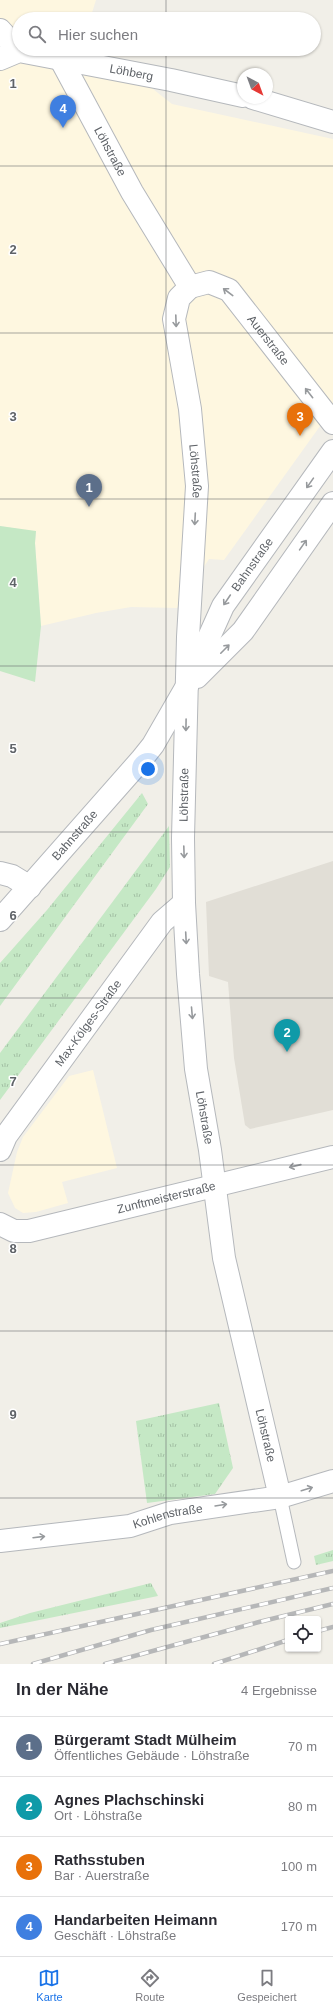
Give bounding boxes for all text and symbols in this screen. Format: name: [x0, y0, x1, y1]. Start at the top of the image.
search box: [12, 12, 321, 56]
icon: search: [26, 23, 48, 45]
text: Hier suchen: [58, 26, 138, 43]
street label: Löhberg: [108, 61, 154, 83]
north arrow: [237, 68, 273, 104]
text: 1: [9, 76, 17, 91]
pin: 4: [50, 95, 76, 128]
street label: Löhstraße: [91, 124, 129, 179]
text: 2: [9, 242, 17, 257]
one-way arrow: [223, 287, 233, 296]
street label: Auerstraße: [244, 313, 292, 368]
one-way arrow: [172, 314, 179, 327]
one-way arrow: [305, 387, 313, 398]
pin: 3: [287, 403, 313, 436]
text: 3: [9, 409, 17, 424]
street label: Löhstraße: [186, 444, 204, 499]
pin: 1: [76, 474, 102, 507]
one-way arrow: [306, 477, 314, 488]
one-way arrow: [192, 512, 199, 525]
street label: Bahnstraße: [229, 535, 276, 594]
one-way arrow: [299, 540, 307, 551]
text: 4: [9, 575, 17, 590]
one-way arrow: [223, 595, 231, 606]
one-way arrow: [220, 644, 230, 654]
one-way arrow: [182, 718, 190, 731]
text: 5: [9, 741, 17, 756]
your location: [138, 759, 158, 779]
street label: Löhstraße: [177, 768, 191, 822]
street label: Bahnstraße: [49, 807, 101, 863]
one-way arrow: [180, 845, 188, 858]
text: 6: [9, 908, 17, 923]
one-way arrow: [183, 931, 190, 944]
street label: Max-Kölges-Straße: [52, 977, 125, 1069]
one-way arrow: [188, 1006, 195, 1019]
pin: 2: [274, 1019, 300, 1052]
text: 7: [9, 1074, 17, 1089]
street label: Löhstraße: [193, 1090, 216, 1146]
one-way arrow: [289, 1162, 302, 1170]
street label: Zunftmeisterstraße: [116, 1179, 217, 1216]
text: 8: [9, 1241, 17, 1256]
text: 9: [9, 1407, 17, 1422]
street label: Löhstraße: [253, 1407, 279, 1464]
one-way arrow: [300, 1485, 313, 1492]
street label: Kohlenstraße: [131, 1501, 204, 1532]
one-way arrow: [214, 1501, 227, 1509]
one-way arrow: [32, 1534, 45, 1541]
map controls: [285, 1616, 321, 1652]
button: locate: [285, 1616, 321, 1652]
text: In der Nähe: [16, 1680, 109, 1699]
text: 4 Ergebnisse: [241, 1683, 317, 1698]
text: Bürgeramt Stadt Mülheim: [54, 1731, 237, 1748]
text: 1: [25, 1739, 33, 1754]
text: 70 m: [288, 1739, 317, 1754]
text: Öffentliches Gebäude · Löhstraße: [54, 1748, 250, 1763]
text: Agnes Plachschinski: [54, 1791, 204, 1808]
text: 2: [25, 1799, 33, 1814]
text: 80 m: [288, 1799, 317, 1814]
text: Ort · Löhstraße: [54, 1808, 142, 1823]
text: Rathsstuben: [54, 1851, 145, 1868]
text: 3: [25, 1859, 33, 1874]
text: 100 m: [281, 1859, 317, 1874]
text: Bar · Auerstraße: [54, 1868, 149, 1883]
text: Handarbeiten Heimann: [54, 1911, 217, 1928]
text: 4: [25, 1919, 33, 1934]
text: 170 m: [281, 1919, 317, 1934]
text: Geschäft · Löhstraße: [54, 1928, 176, 1943]
tab: Karte: [36, 1967, 63, 2003]
tab: Route: [135, 1967, 165, 2003]
tab: Gespeichert: [237, 1967, 297, 2003]

